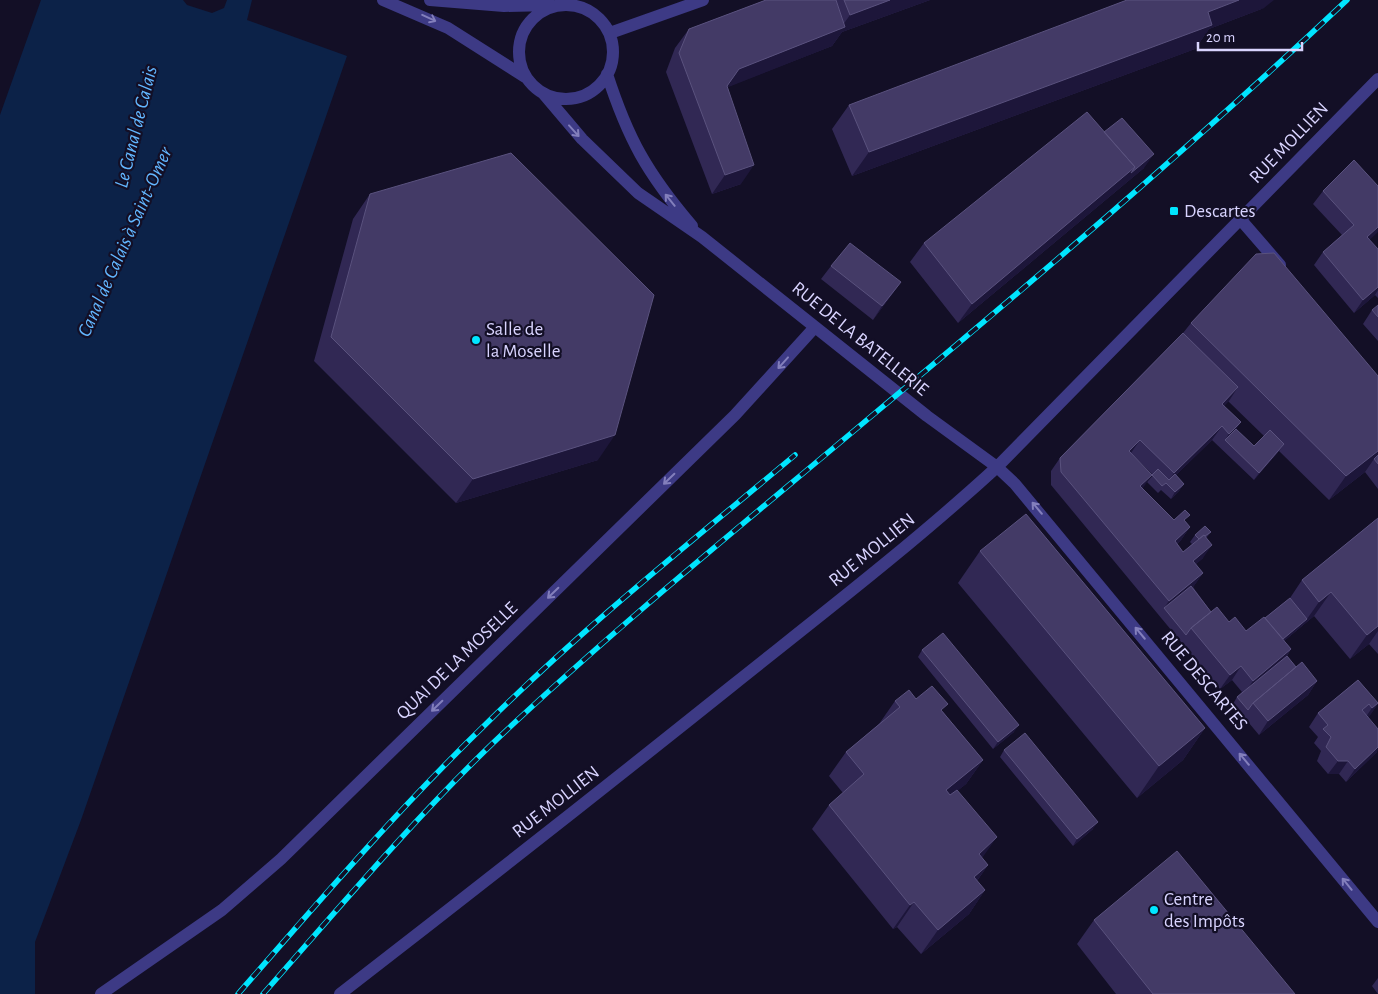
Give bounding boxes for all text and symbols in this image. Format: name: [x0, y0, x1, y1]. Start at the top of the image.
one-way arrow: [421, 14, 436, 24]
scale bar: [1198, 20, 1302, 52]
text: 20 m: [1206, 30, 1235, 45]
water label: Le Canal de Calais: [111, 63, 161, 190]
street label: RUE MOLLIEN: [1246, 99, 1332, 187]
one-way arrow: [569, 124, 580, 137]
water label: Canal de Calais à Saint-Omer: [74, 144, 176, 340]
one-way arrow: [665, 194, 676, 207]
place label: Descartes: [1184, 202, 1256, 221]
marker: Descartes: [1168, 205, 1180, 217]
street label: RUE DE LA BATELLERIE: [788, 278, 932, 400]
place label: Salle de la Moselle: [486, 320, 560, 361]
marker: Salle de la Moselle: [470, 334, 482, 346]
one-way arrow: [777, 356, 788, 369]
one-way arrow: [663, 473, 675, 485]
one-way arrow: [1032, 502, 1043, 515]
street label: RUE MOLLIEN: [825, 510, 919, 590]
one-way arrow: [547, 587, 559, 599]
street label: QUAI DE LA MOSELLE: [393, 599, 521, 723]
one-way arrow: [1135, 627, 1146, 640]
street label: RUE DESCARTES: [1157, 628, 1251, 734]
one-way arrow: [431, 700, 443, 713]
one-way arrow: [1238, 752, 1249, 765]
street label: RUE MOLLIEN: [509, 762, 603, 842]
one-way arrow: [1342, 878, 1353, 891]
place label: Centre des Impôts: [1164, 890, 1245, 931]
marker: Centre des Impôts: [1148, 904, 1160, 916]

